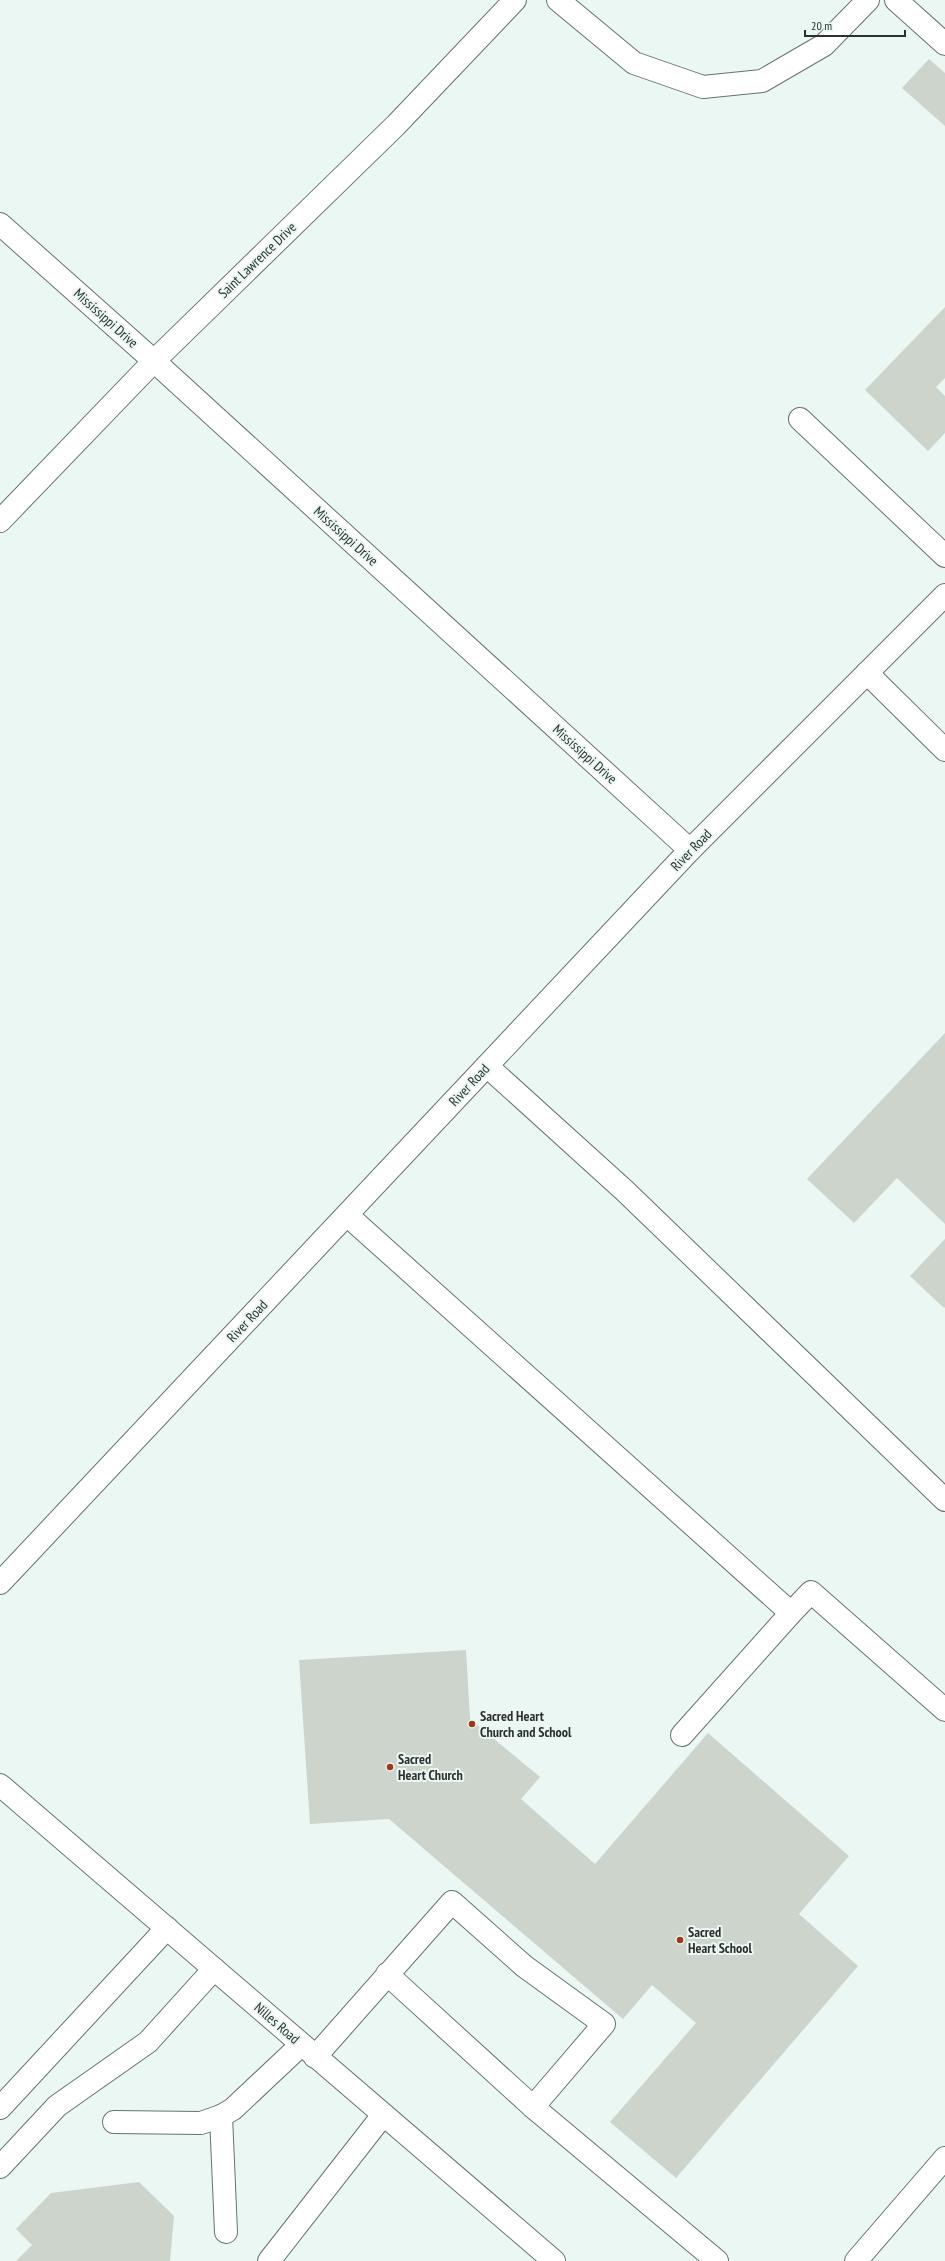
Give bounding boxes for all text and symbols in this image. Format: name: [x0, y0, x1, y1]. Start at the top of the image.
scale bar: [805, 12, 905, 38]
text: 20 m: [811, 18, 832, 33]
street label: Saint Lawrence Drive: [214, 218, 300, 302]
street label: Mississippi Drive: [70, 284, 142, 352]
street label: Mississippi Drive: [310, 502, 382, 570]
street label: Mississippi Drive: [549, 720, 621, 788]
street label: River Road: [667, 825, 715, 875]
street label: River Road: [445, 1060, 493, 1110]
street label: River Road: [223, 1296, 271, 1346]
place label: Sacred Heart Church and School: [480, 1707, 572, 1741]
marker: Sacred Heart Church and School: [467, 1719, 477, 1729]
place label: Sacred Heart Church: [398, 1750, 463, 1784]
marker: Sacred Heart Church: [385, 1762, 395, 1772]
place label: Sacred Heart School: [688, 1923, 752, 1957]
marker: Sacred Heart School: [675, 1935, 685, 1945]
street label: Nilles Road: [251, 1998, 303, 2048]

